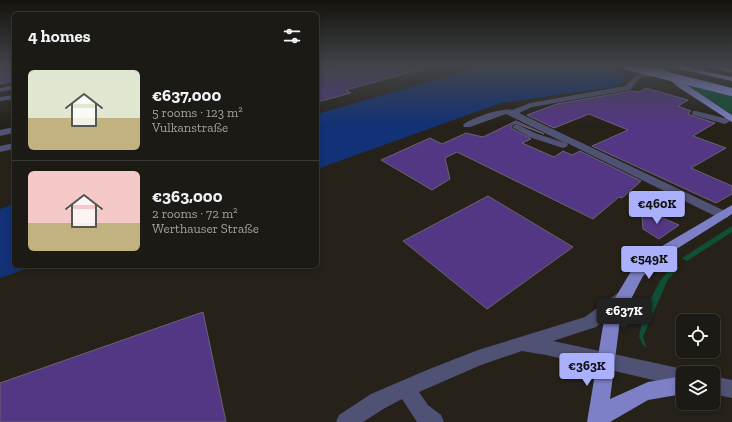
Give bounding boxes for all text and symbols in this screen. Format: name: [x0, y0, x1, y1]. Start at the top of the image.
icon: filters: [281, 25, 303, 47]
text: 4 homes: [28, 26, 91, 46]
text: €637,000: [152, 85, 221, 105]
icon: home: [60, 86, 108, 134]
text: 5 rooms · 123 m²: [152, 105, 243, 120]
text: Vulkanstraße: [152, 120, 228, 135]
text: €363,000: [152, 186, 222, 206]
icon: home: [60, 187, 108, 235]
pin: €460K: [629, 191, 685, 225]
text: €460K: [638, 196, 676, 211]
text: 2 rooms · 72 m²: [152, 206, 238, 221]
text: Werthauser Straße: [152, 221, 259, 236]
pin: €549K: [621, 246, 677, 280]
text: €549K: [630, 251, 668, 266]
pin: €637K: [596, 298, 652, 332]
text: €637K: [606, 303, 642, 318]
map controls: [676, 314, 720, 410]
button: locate: [676, 314, 720, 358]
pin: €363K: [559, 353, 615, 387]
text: €363K: [568, 358, 606, 373]
button: layers: [676, 366, 720, 410]

